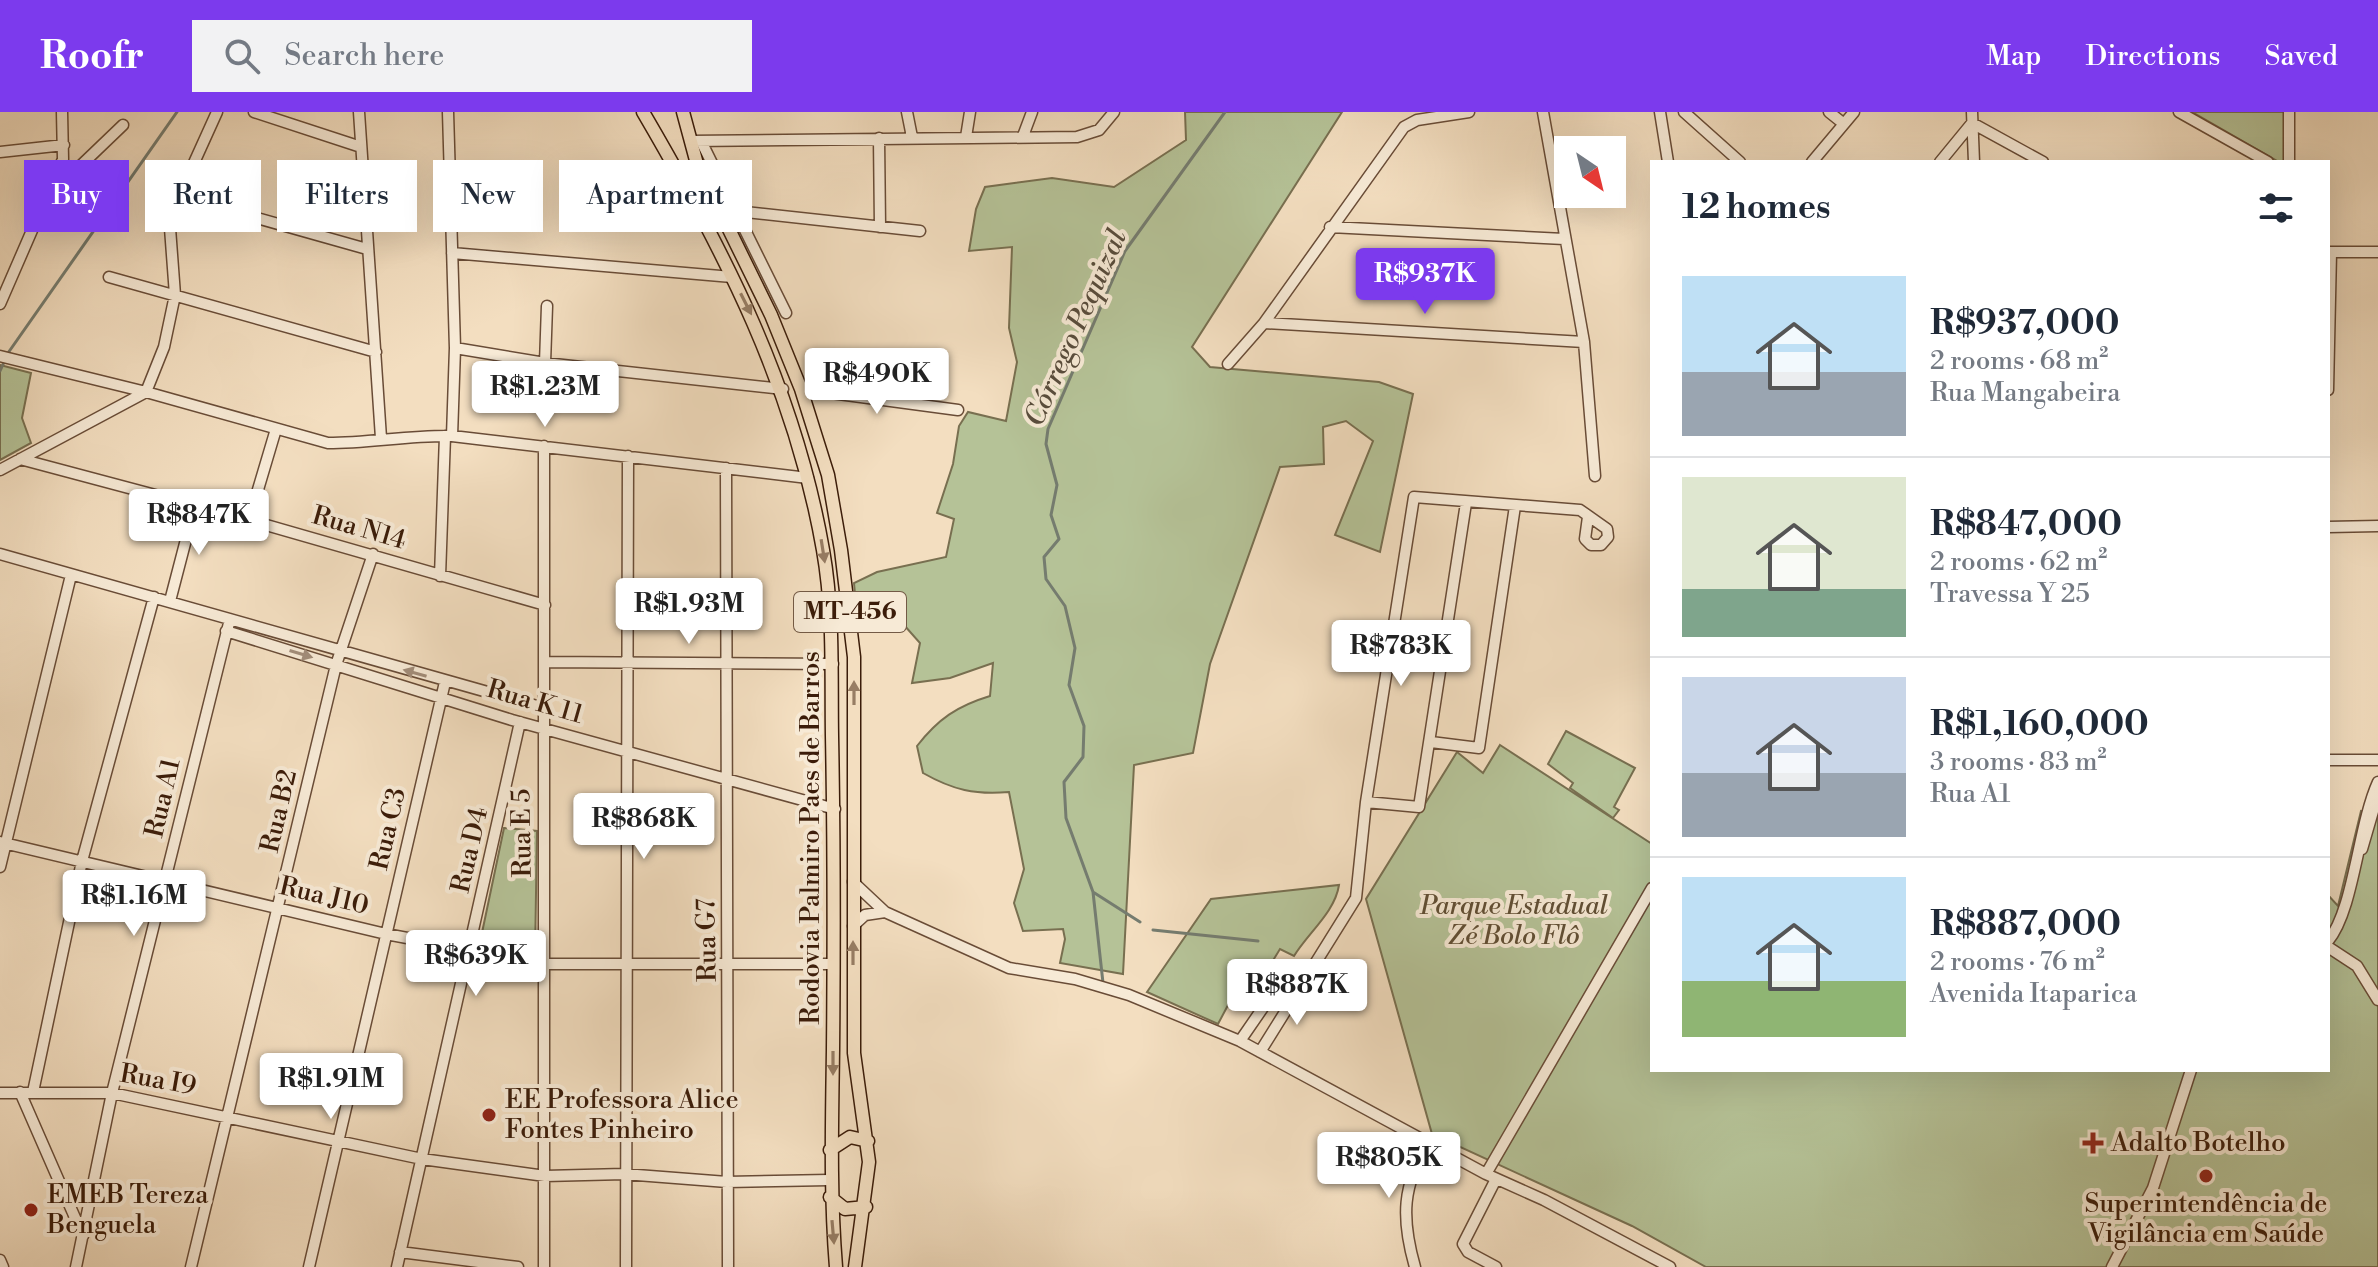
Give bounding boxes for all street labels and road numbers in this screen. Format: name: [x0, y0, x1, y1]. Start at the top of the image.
street label: Rua N14: [308, 499, 410, 557]
road number: MT-456: [794, 592, 906, 632]
street label: Rodovia Palmiro Paes de Barros: [795, 651, 827, 1025]
street label: Rua K 11: [483, 673, 587, 731]
street label: Rua A1: [138, 755, 188, 841]
street label: Rua B2: [254, 766, 304, 856]
street label: Rua C3: [363, 785, 413, 873]
street label: Rua E 5: [505, 788, 539, 878]
street label: Rua D4: [445, 804, 495, 896]
street label: Rua J10: [276, 870, 372, 922]
street label: Rua G7: [690, 898, 724, 982]
street label: Rua I9: [117, 1058, 199, 1102]

